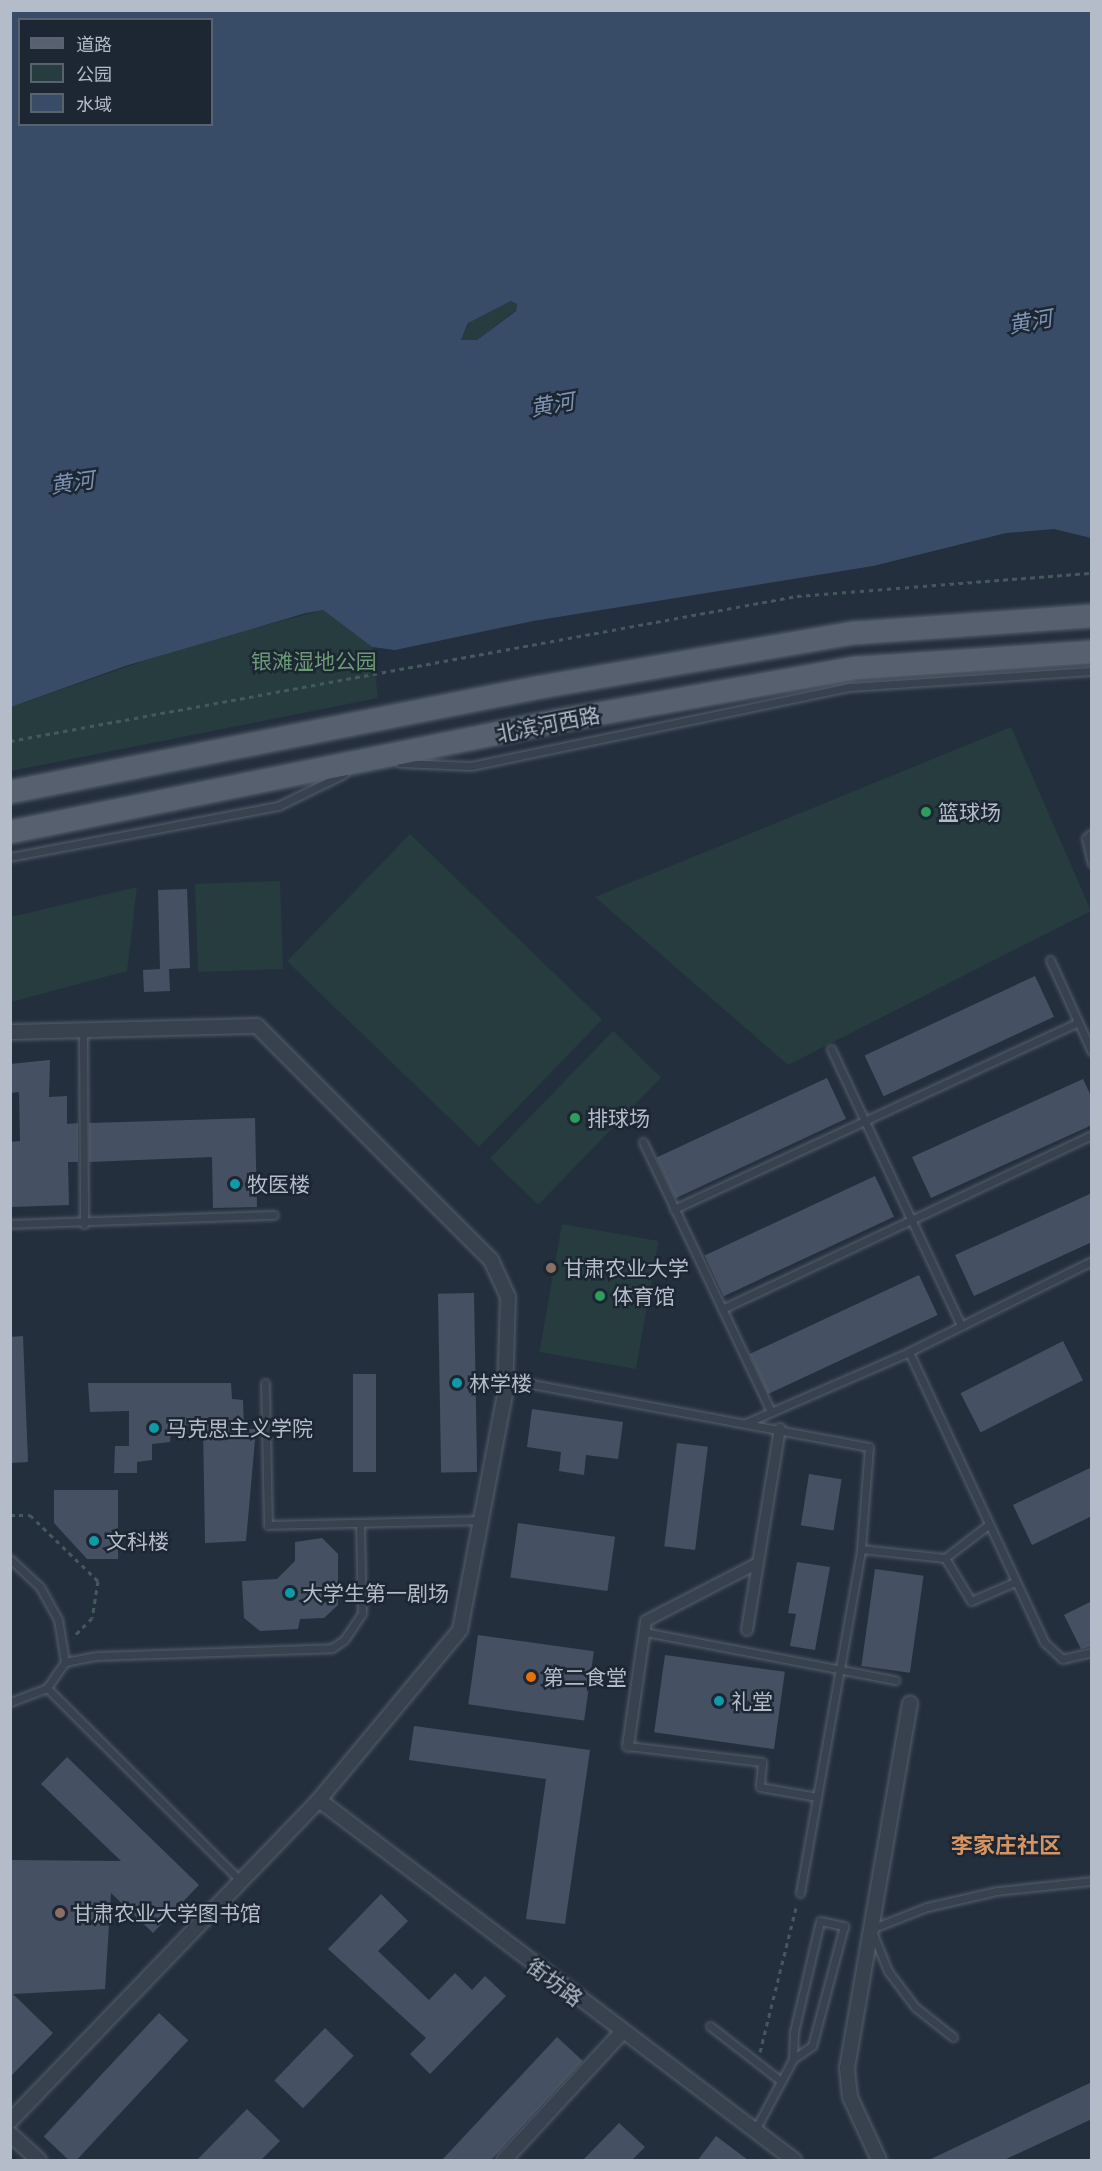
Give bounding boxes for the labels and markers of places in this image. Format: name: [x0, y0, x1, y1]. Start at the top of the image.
place label: 篮球场: [938, 799, 1001, 825]
marker: 篮球场: [919, 805, 933, 819]
place label: 排球场: [587, 1105, 650, 1131]
marker: 排球场: [568, 1111, 582, 1125]
place label: 牧医楼: [247, 1171, 310, 1197]
marker: 牧医楼: [228, 1177, 242, 1191]
place label: 甘肃农业大学: [563, 1255, 689, 1281]
marker: 甘肃农业大学: [544, 1261, 558, 1275]
place label: 体育馆: [612, 1283, 675, 1309]
marker: 体育馆: [593, 1289, 607, 1303]
place label: 林学楼: [469, 1370, 532, 1396]
marker: 林学楼: [450, 1376, 464, 1390]
place label: 马克思主义学院: [166, 1415, 313, 1441]
marker: 马克思主义学院: [147, 1421, 161, 1435]
place label: 文科楼: [106, 1528, 169, 1554]
marker: 文科楼: [87, 1534, 101, 1548]
place label: 大学生第一剧场: [302, 1580, 449, 1606]
marker: 大学生第一剧场: [283, 1586, 297, 1600]
place label: 第二食堂: [543, 1664, 627, 1690]
marker: 第二食堂: [524, 1670, 538, 1684]
place label: 礼堂: [731, 1688, 773, 1714]
marker: 礼堂: [712, 1694, 726, 1708]
place label: 甘肃农业大学图书馆: [72, 1900, 261, 1926]
marker: 甘肃农业大学图书馆: [53, 1906, 67, 1920]

